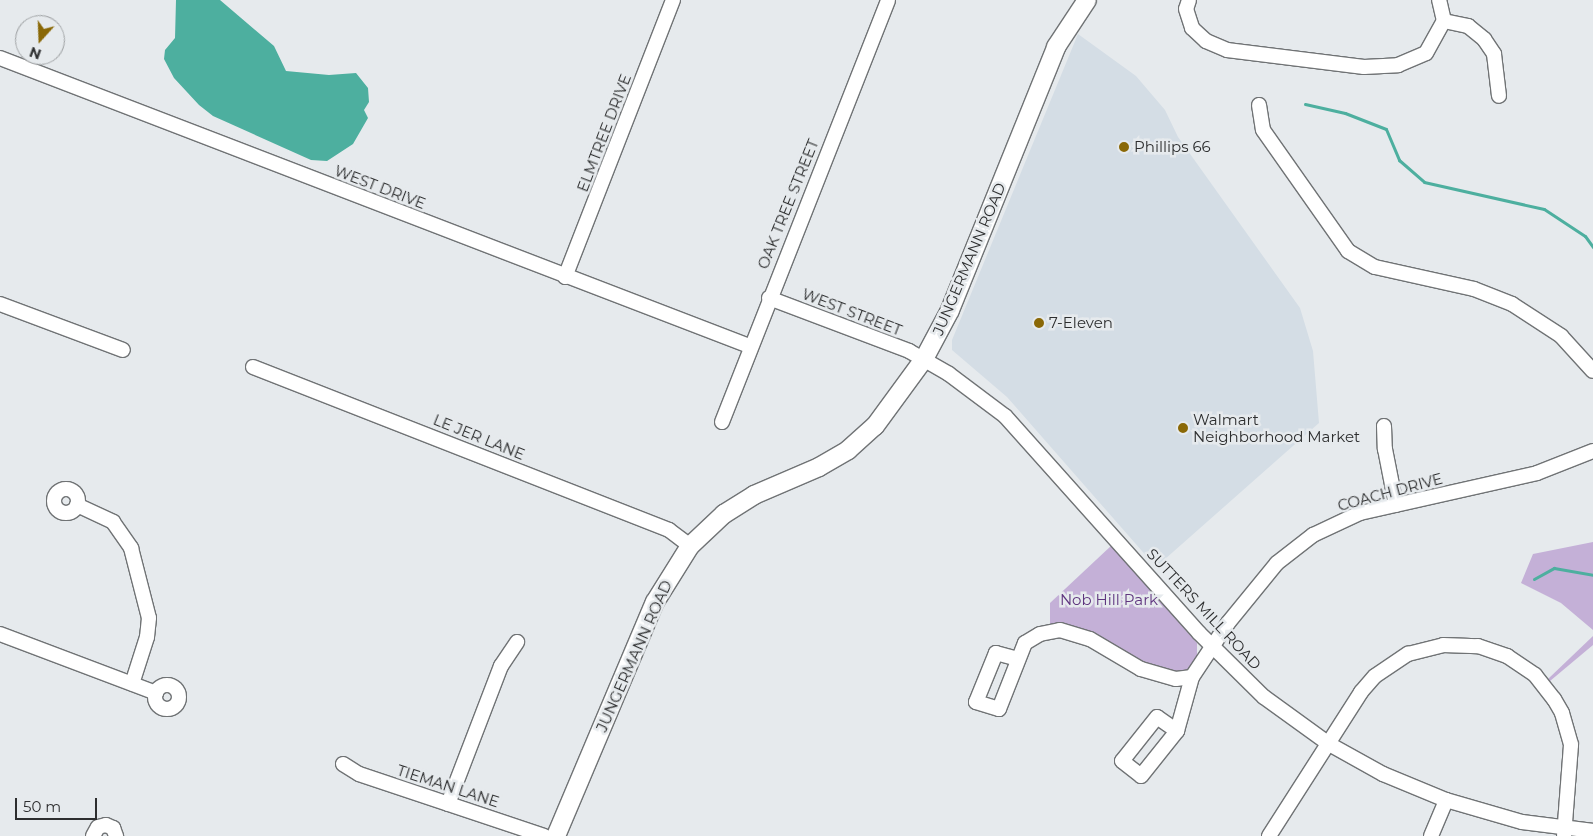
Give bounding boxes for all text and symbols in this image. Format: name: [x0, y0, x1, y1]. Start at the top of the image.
north arrow: [15, 15, 65, 65]
text: N: [27, 43, 44, 64]
street label: ELMTREE DRIVE: [573, 72, 635, 194]
street label: OAK TREE STREET: [754, 136, 822, 272]
place label: Phillips 66: [1134, 138, 1211, 156]
marker: Phillips 66: [1118, 141, 1130, 153]
street label: WEST DRIVE: [332, 161, 428, 213]
street label: JUNGERMANN ROAD: [929, 180, 1009, 338]
street label: WEST STREET: [800, 285, 904, 339]
place label: 7-Eleven: [1049, 314, 1113, 332]
marker: 7-Eleven: [1033, 317, 1045, 329]
street label: LE JER LANE: [431, 410, 527, 464]
place label: Walmart Neighborhood Market: [1193, 410, 1360, 445]
marker: Walmart Neighborhood Market: [1177, 422, 1189, 434]
street label: COACH DRIVE: [1336, 469, 1444, 515]
street label: SUTTERS MILL ROAD: [1143, 545, 1265, 673]
street label: JUNGERMANN ROAD: [592, 577, 676, 735]
park label: Nob Hill Park: [1060, 591, 1158, 609]
street label: TIEMAN LANE: [395, 761, 501, 811]
scale bar: [18, 788, 100, 820]
text: 50 m: [23, 797, 61, 816]

